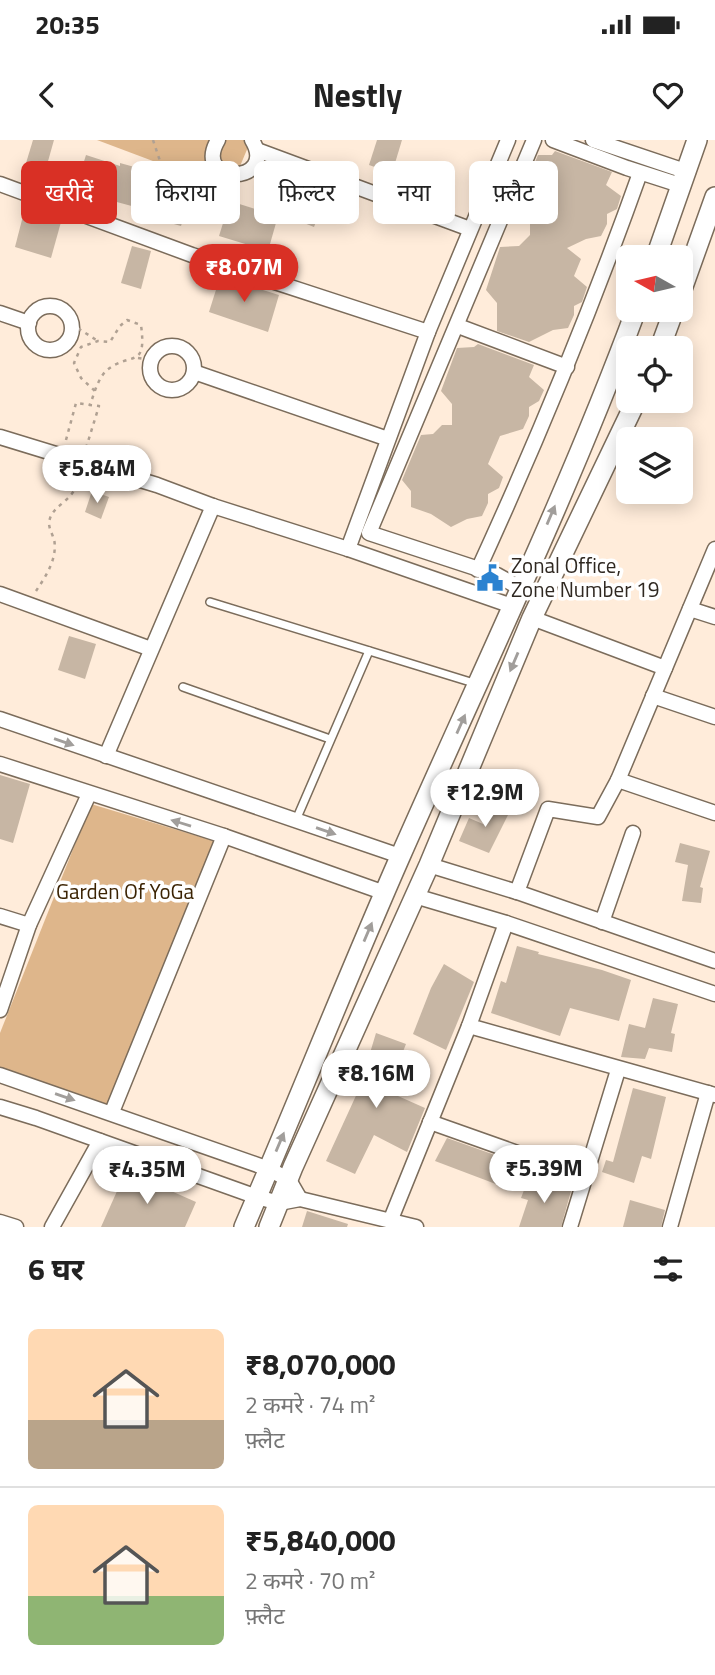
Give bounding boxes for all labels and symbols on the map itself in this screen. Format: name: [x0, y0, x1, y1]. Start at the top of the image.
pin: ₹8.07M: [187, 244, 301, 304]
north arrow: [616, 245, 693, 322]
pin: ₹5.84M: [40, 446, 154, 505]
one-way arrow: [546, 505, 557, 526]
place label: Zonal Office, Zone Number 19: [511, 549, 660, 605]
public building icon: Zonal Office, Zone Number 19: [475, 563, 505, 593]
one-way arrow: [508, 652, 519, 673]
one-way arrow: [455, 714, 467, 734]
one-way arrow: [54, 737, 75, 748]
pin: ₹12.9M: [428, 770, 542, 829]
one-way arrow: [171, 817, 192, 828]
one-way arrow: [316, 826, 337, 837]
park label: Garden Of YoGa: [56, 875, 194, 907]
one-way arrow: [363, 921, 374, 942]
pin: ₹8.16M: [319, 1051, 433, 1110]
one-way arrow: [54, 1092, 75, 1103]
one-way arrow: [275, 1131, 286, 1152]
pin: ₹4.35M: [90, 1146, 204, 1206]
pin: ₹5.39M: [487, 1146, 601, 1205]

